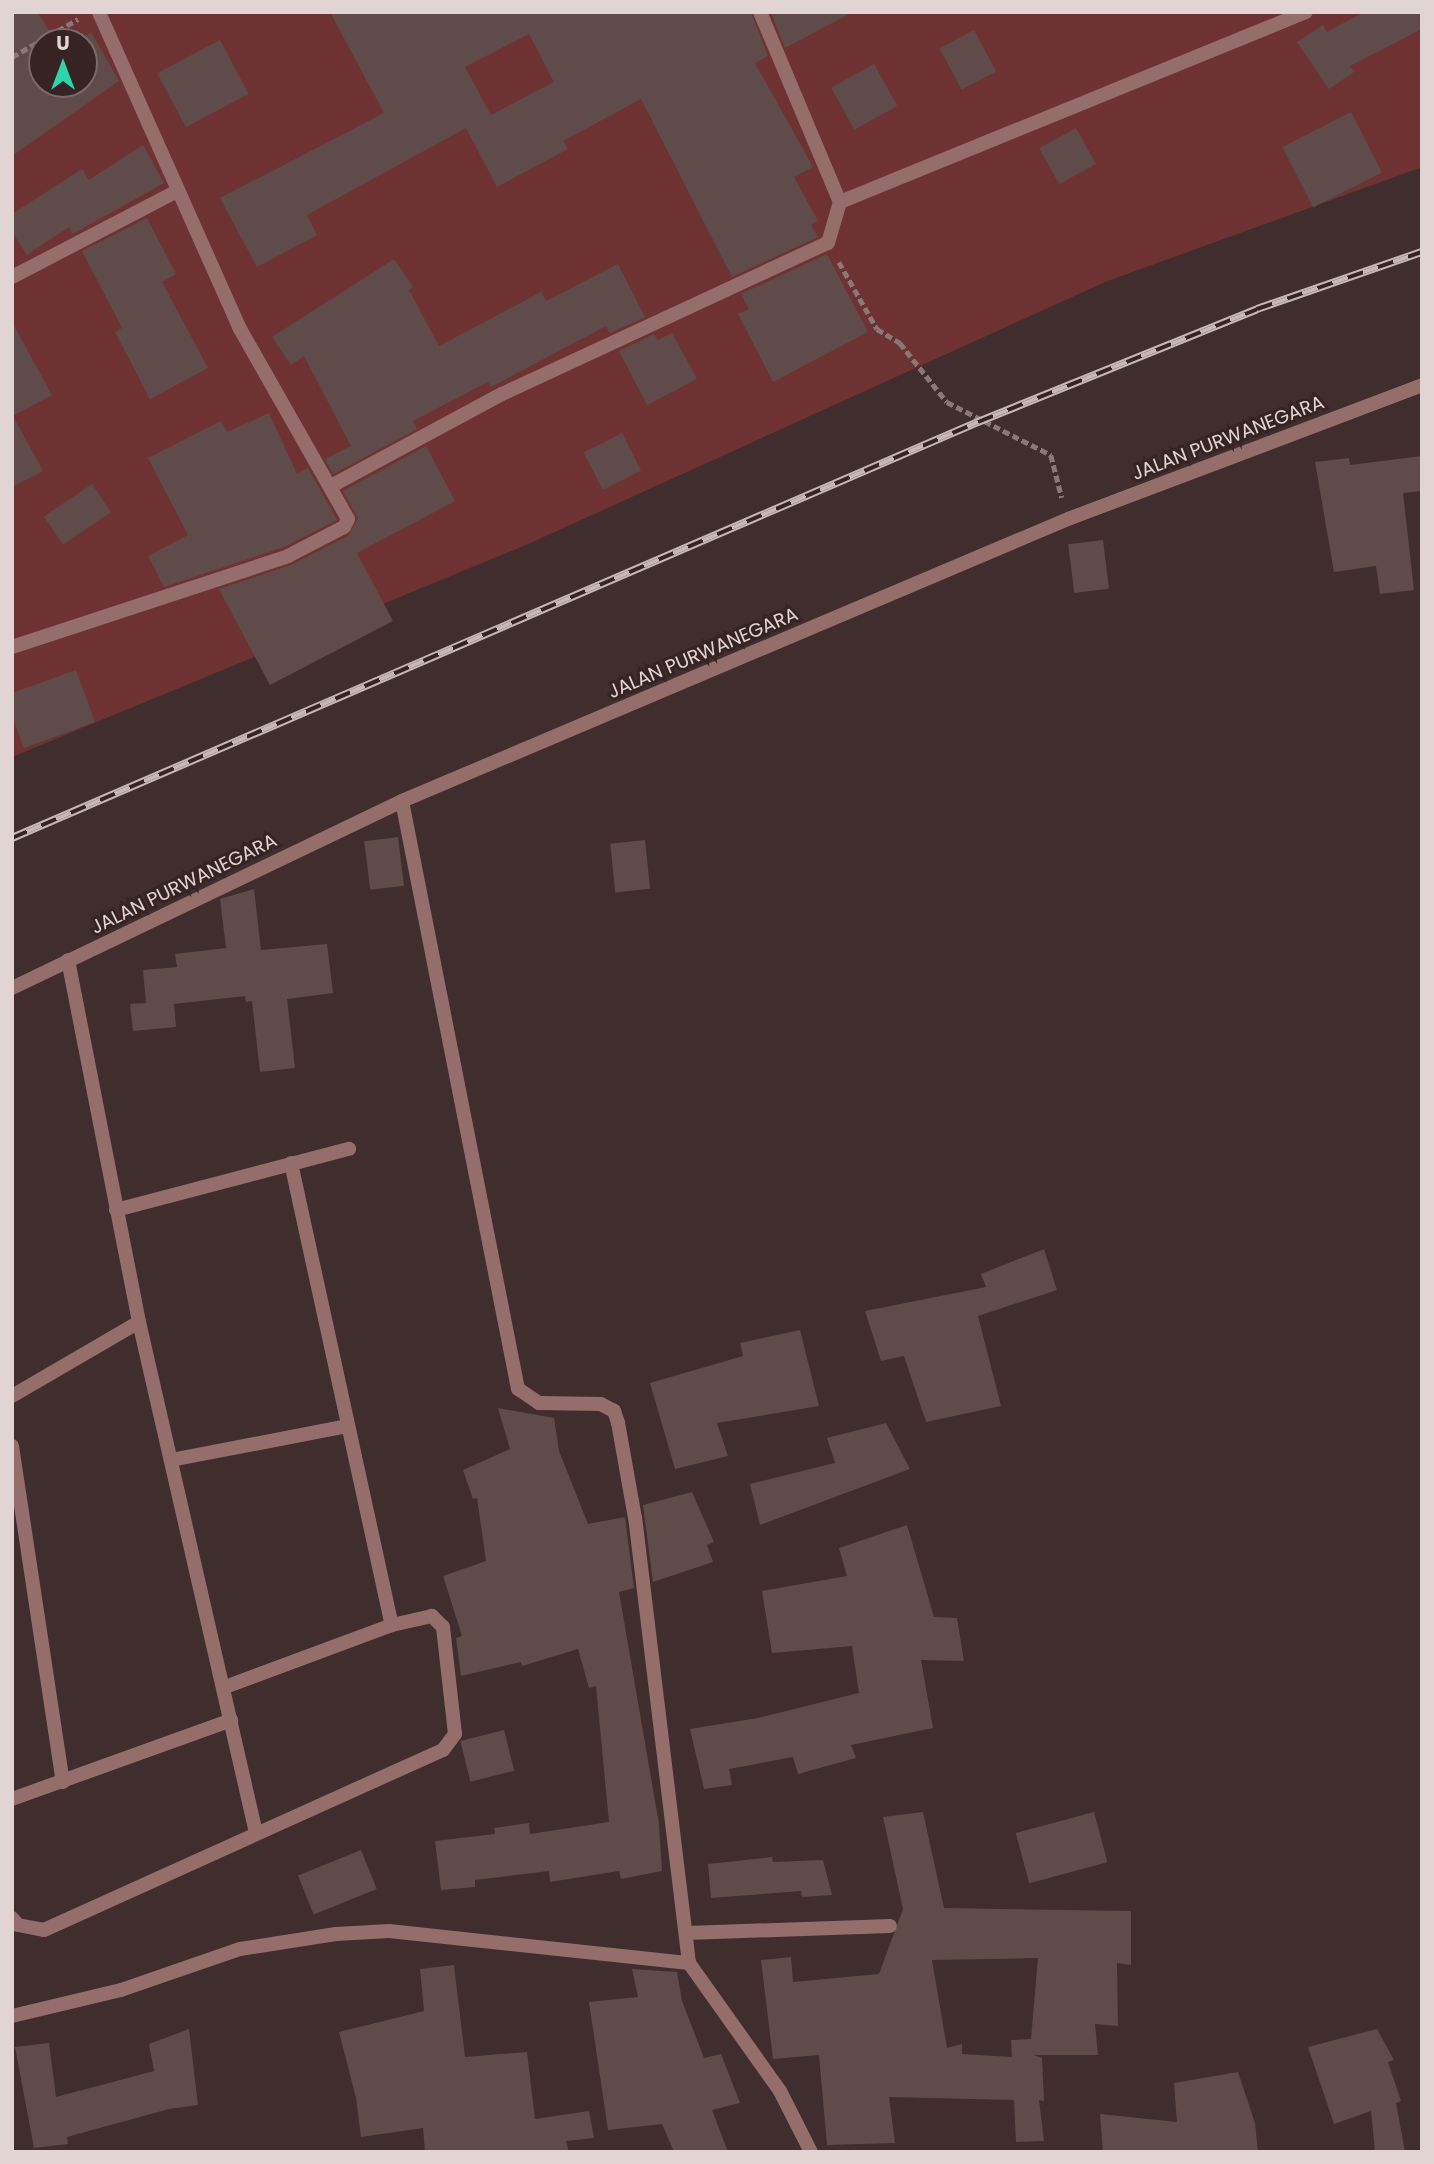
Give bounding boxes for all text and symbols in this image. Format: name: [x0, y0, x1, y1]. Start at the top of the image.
north arrow: [28, 28, 98, 98]
text: U: [56, 30, 70, 57]
street label: JALAN PURWANEGARA: [1129, 391, 1327, 485]
street label: JALAN PURWANEGARA: [605, 603, 801, 703]
street label: JALAN PURWANEGARA: [87, 829, 281, 939]

